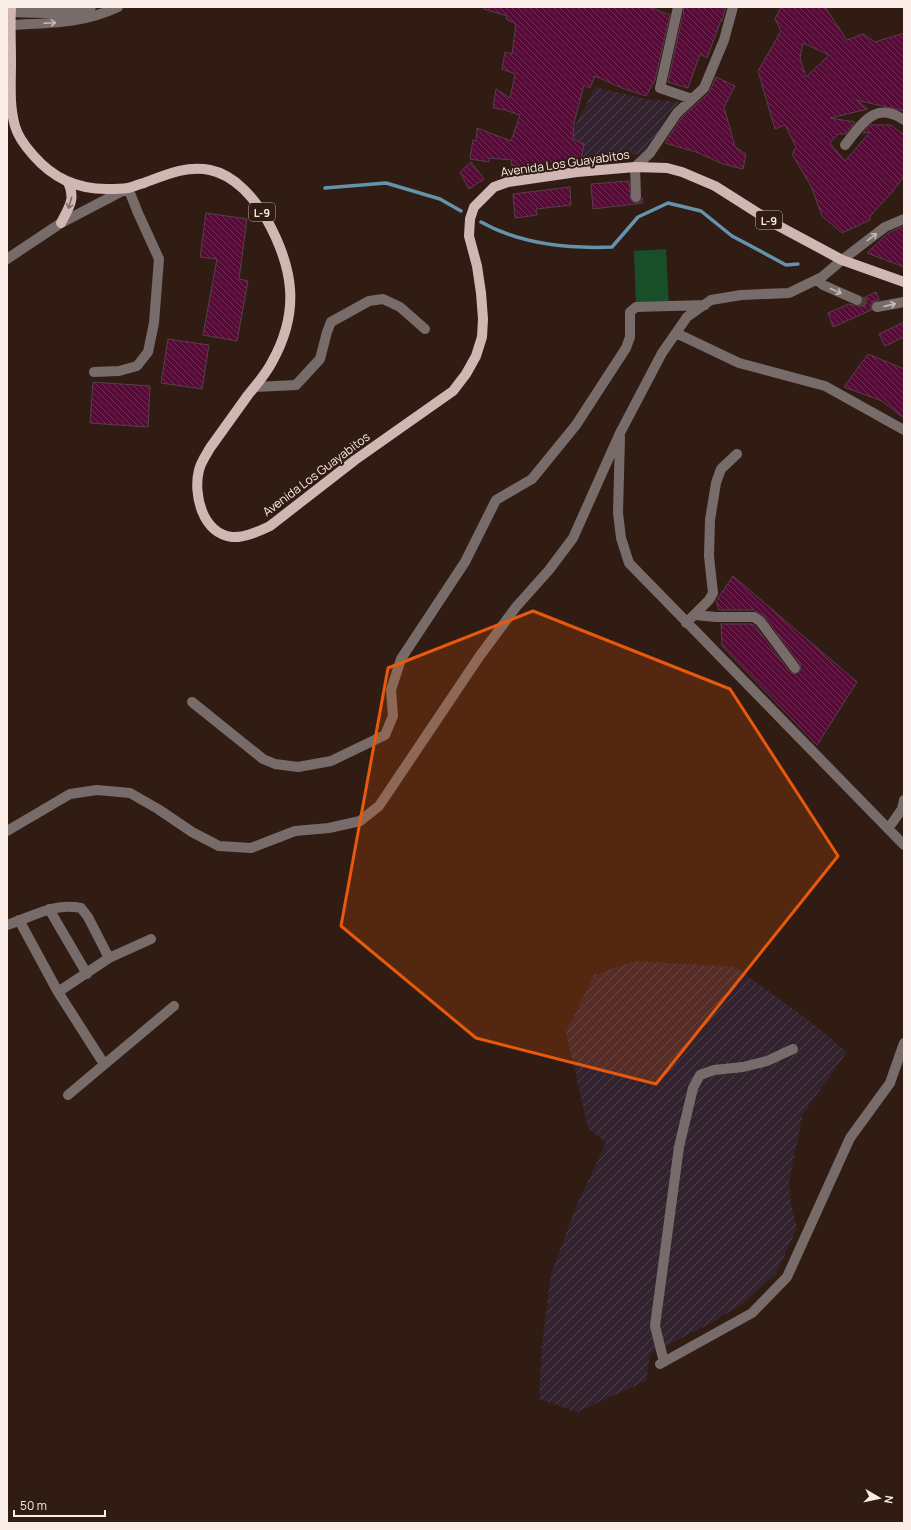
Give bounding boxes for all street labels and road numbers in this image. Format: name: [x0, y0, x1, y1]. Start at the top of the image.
street label: Avenida Los Guayabitos: [499, 146, 631, 180]
road number: L-9: [249, 203, 275, 221]
road number: L-9: [756, 211, 782, 229]
street label: Avenida Los Guayabitos: [259, 428, 373, 520]

